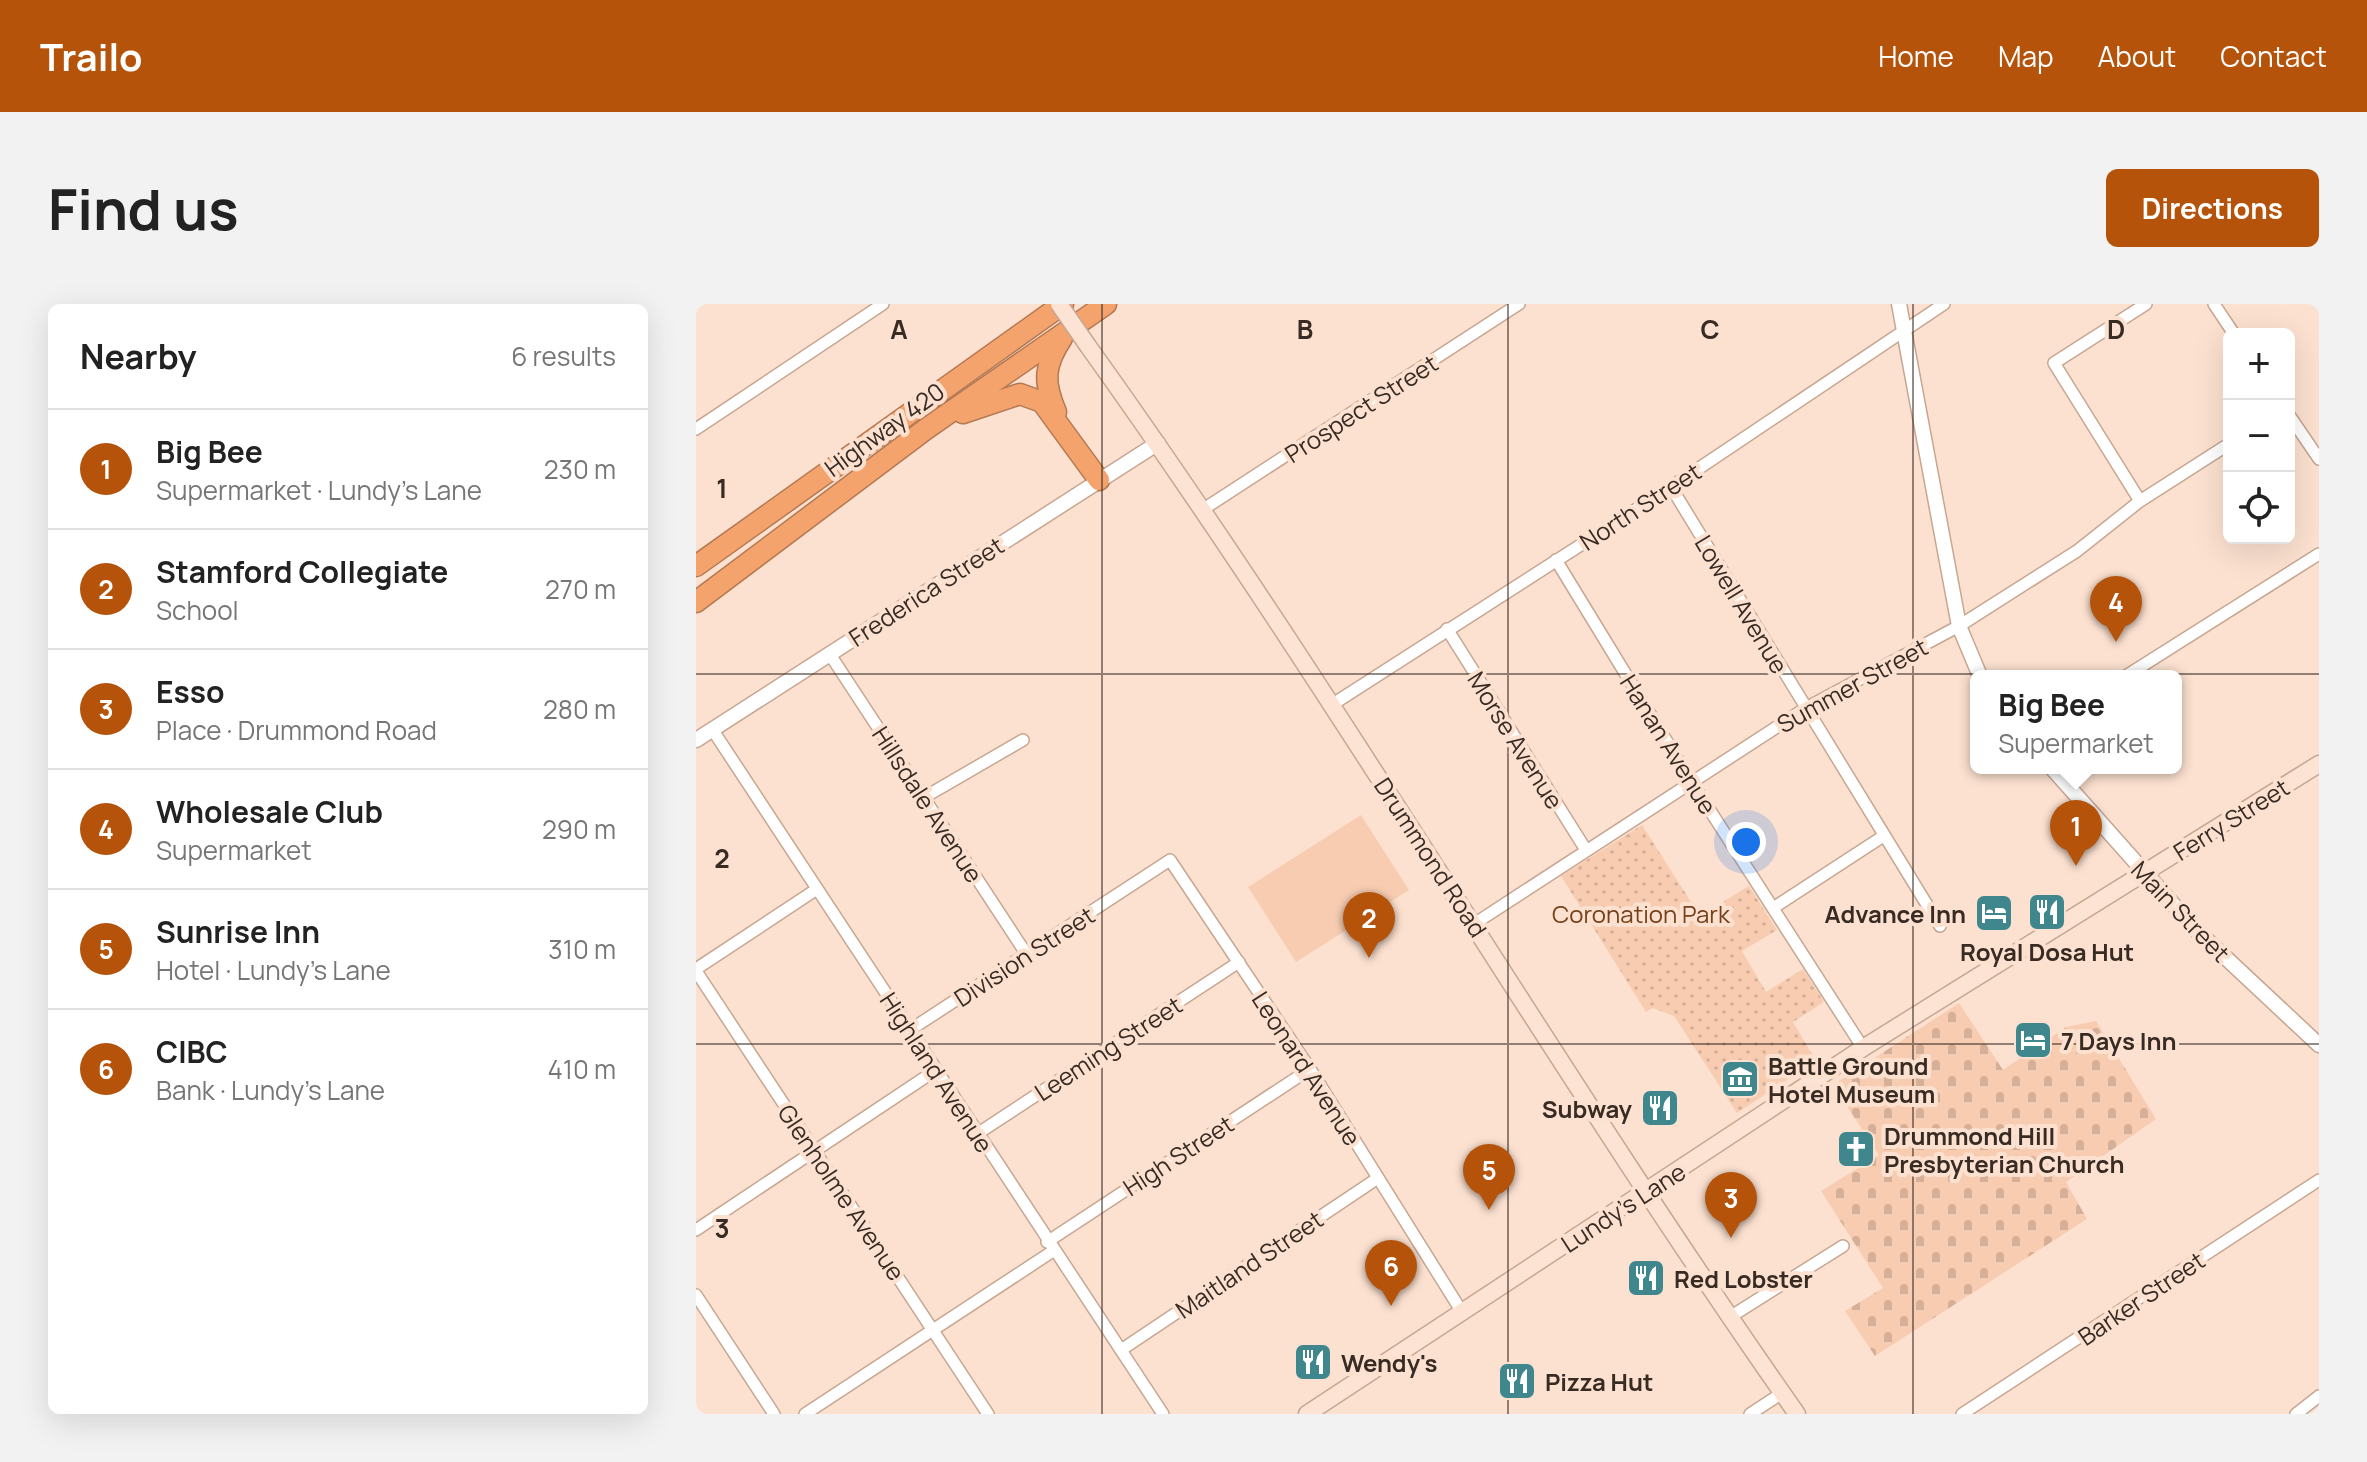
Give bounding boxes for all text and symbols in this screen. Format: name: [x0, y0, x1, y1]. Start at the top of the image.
text: Trailo: [40, 30, 143, 82]
text: Home: [1878, 37, 1954, 75]
text: Map: [1998, 37, 2054, 75]
text: About: [2098, 37, 2176, 75]
text: Contact: [2220, 37, 2327, 75]
button: Directions: [2106, 169, 2319, 247]
text: Find us: [48, 170, 239, 247]
text: A: [890, 311, 908, 347]
text: B: [1297, 311, 1313, 347]
text: C: [1700, 311, 1720, 347]
text: D: [2107, 311, 2125, 347]
map controls: [2223, 328, 2295, 544]
button: +: [2223, 328, 2295, 400]
text: Nearby: [80, 333, 196, 379]
text: 6 results: [511, 338, 616, 374]
street label: Prospect Street: [1278, 346, 1444, 470]
street label: Highway 420: [817, 374, 951, 484]
button: −: [2223, 400, 2295, 472]
text: Big Bee: [156, 431, 263, 472]
text: 1: [100, 451, 112, 487]
text: 230 m: [544, 451, 616, 487]
street label: North Street: [1573, 454, 1707, 558]
text: 1: [716, 470, 728, 506]
text: Supermarket · Lundy's Lane: [156, 472, 482, 508]
button: locate: [2223, 472, 2295, 544]
street label: Frederica Street: [842, 528, 1010, 654]
street label: Lowell Avenue: [1688, 529, 1796, 679]
text: Stamford Collegiate: [156, 551, 448, 592]
text: 2: [98, 571, 114, 607]
text: 270 m: [545, 571, 616, 607]
pin: 4: [2090, 576, 2142, 642]
text: School: [156, 592, 239, 628]
street label: Summer Street: [1771, 630, 1933, 740]
street label: Morse Avenue: [1461, 665, 1571, 815]
street label: Hanan Avenue: [1613, 668, 1725, 820]
popup: [1970, 670, 2182, 774]
text: Esso: [156, 671, 225, 712]
text: Big Bee: [1998, 684, 2105, 725]
text: 3: [98, 691, 114, 727]
text: 280 m: [543, 691, 616, 727]
text: Place · Drummond Road: [156, 712, 437, 748]
street label: Hillsdale Avenue: [865, 720, 991, 888]
text: Supermarket: [1998, 725, 2154, 761]
street label: Ferry Street: [2167, 770, 2295, 868]
street label: Drummond Road: [1367, 771, 1495, 943]
text: Wholesale Club: [156, 791, 383, 832]
pin: 1: [2050, 800, 2102, 866]
text: 4: [98, 811, 114, 847]
text: 290 m: [542, 811, 616, 847]
your location: [1726, 822, 1766, 862]
text: Supermarket: [156, 832, 312, 868]
text: 2: [714, 840, 730, 876]
street label: Main Street: [2124, 853, 2238, 969]
restaurant icon: Royal Dosa Hut: [2026, 891, 2068, 933]
pin: 2: [1343, 892, 1395, 958]
hotel icon: Advance Inn: [1973, 892, 2015, 934]
park label: Coronation Park: [1552, 897, 1731, 930]
place label: Advance Inn: [1824, 897, 1966, 930]
street label: Division Street: [947, 898, 1101, 1014]
text: Sunrise Inn: [156, 911, 320, 952]
text: 5: [98, 931, 114, 967]
text: 310 m: [548, 931, 616, 967]
place label: Royal Dosa Hut: [1960, 935, 2134, 968]
text: Hotel · Lundy's Lane: [156, 952, 391, 988]
street label: Leonard Avenue: [1245, 985, 1369, 1151]
street label: Highland Avenue: [873, 986, 1001, 1158]
street label: Leeming Street: [1028, 988, 1188, 1108]
hotel icon: 7 Days Inn: [2012, 1019, 2054, 1061]
place label: 7 Days Inn: [2061, 1024, 2177, 1057]
text: CIBC: [156, 1031, 228, 1072]
place label: Battle Ground Hotel Museum: [1768, 1049, 1935, 1110]
text: 6: [98, 1051, 114, 1087]
text: 410 m: [547, 1051, 616, 1087]
museum icon: Battle Ground Hotel Museum: [1719, 1058, 1761, 1100]
text: Bank · Lundy's Lane: [156, 1072, 385, 1108]
restaurant icon: Subway: [1639, 1087, 1681, 1129]
place label: Subway: [1542, 1092, 1633, 1125]
street label: Glenholme Avenue: [771, 1097, 913, 1287]
street label: High Street: [1116, 1107, 1240, 1203]
place label: Drummond Hill Presbyterian Church: [1884, 1119, 2124, 1180]
church icon: Drummond Hill Presbyterian Church: [1835, 1128, 1877, 1170]
pin: 5: [1463, 1144, 1515, 1210]
street label: Lundy's Lane: [1554, 1154, 1692, 1260]
pin: 3: [1705, 1172, 1757, 1238]
street label: Maitland Street: [1169, 1202, 1329, 1326]
text: 3: [714, 1210, 730, 1246]
pin: 6: [1365, 1240, 1417, 1306]
street label: Barker Street: [2071, 1243, 2211, 1353]
restaurant icon: Red Lobster: [1625, 1257, 1667, 1299]
place label: Red Lobster: [1674, 1262, 1813, 1295]
restaurant icon: Wendy's: [1292, 1341, 1334, 1383]
place label: Wendy's: [1341, 1346, 1437, 1379]
restaurant icon: Pizza Hut: [1496, 1360, 1538, 1402]
place label: Pizza Hut: [1545, 1365, 1653, 1398]

